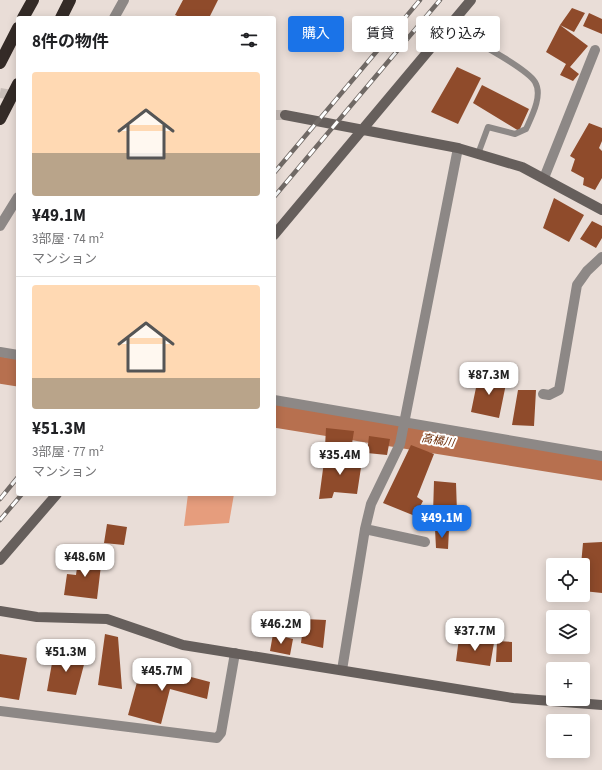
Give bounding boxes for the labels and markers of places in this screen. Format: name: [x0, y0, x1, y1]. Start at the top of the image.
pin: ¥87.3M: [456, 362, 522, 396]
pin: ¥35.4M: [307, 442, 373, 476]
pin: ¥49.1M: [409, 505, 475, 539]
pin: ¥48.6M: [52, 544, 118, 578]
pin: ¥46.2M: [248, 611, 314, 645]
pin: ¥37.7M: [442, 618, 508, 652]
pin: ¥51.3M: [33, 639, 99, 673]
pin: ¥45.7M: [129, 658, 195, 692]

